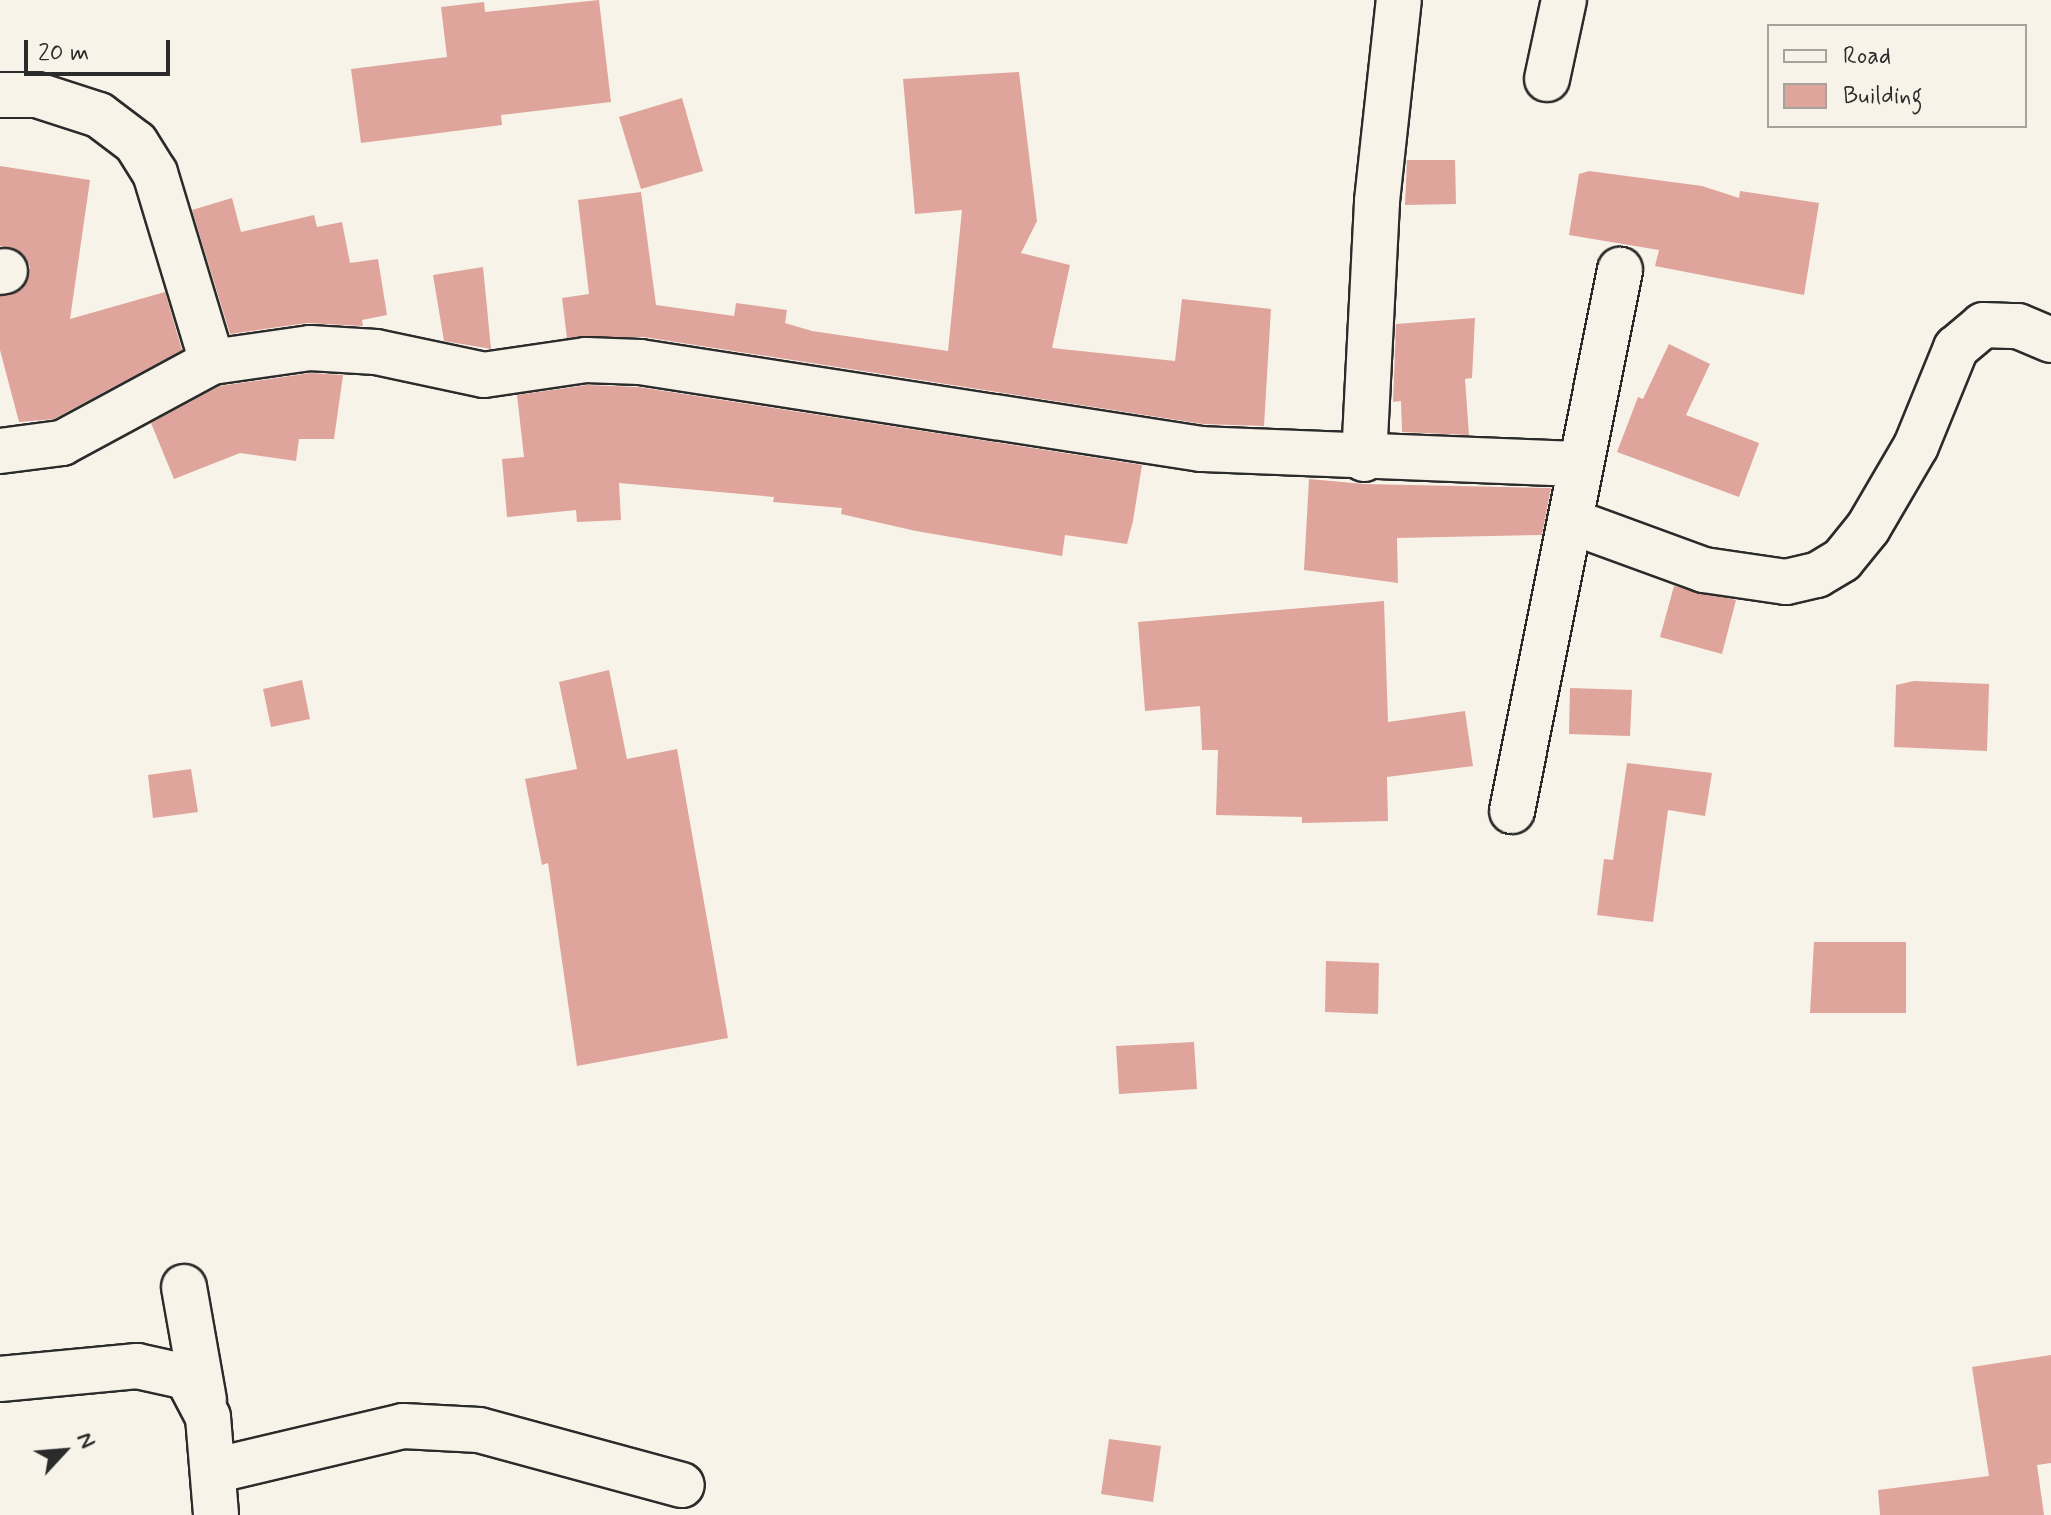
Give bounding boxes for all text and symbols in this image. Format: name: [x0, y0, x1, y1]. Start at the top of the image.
scale bar: [28, 24, 174, 74]
legend: [1767, 24, 2027, 128]
text: 20 m: [38, 38, 89, 69]
text: Road: [1843, 41, 1891, 72]
text: Building: [1843, 81, 1923, 112]
north arrow: [24, 1411, 104, 1491]
text: N: [70, 1428, 101, 1453]

